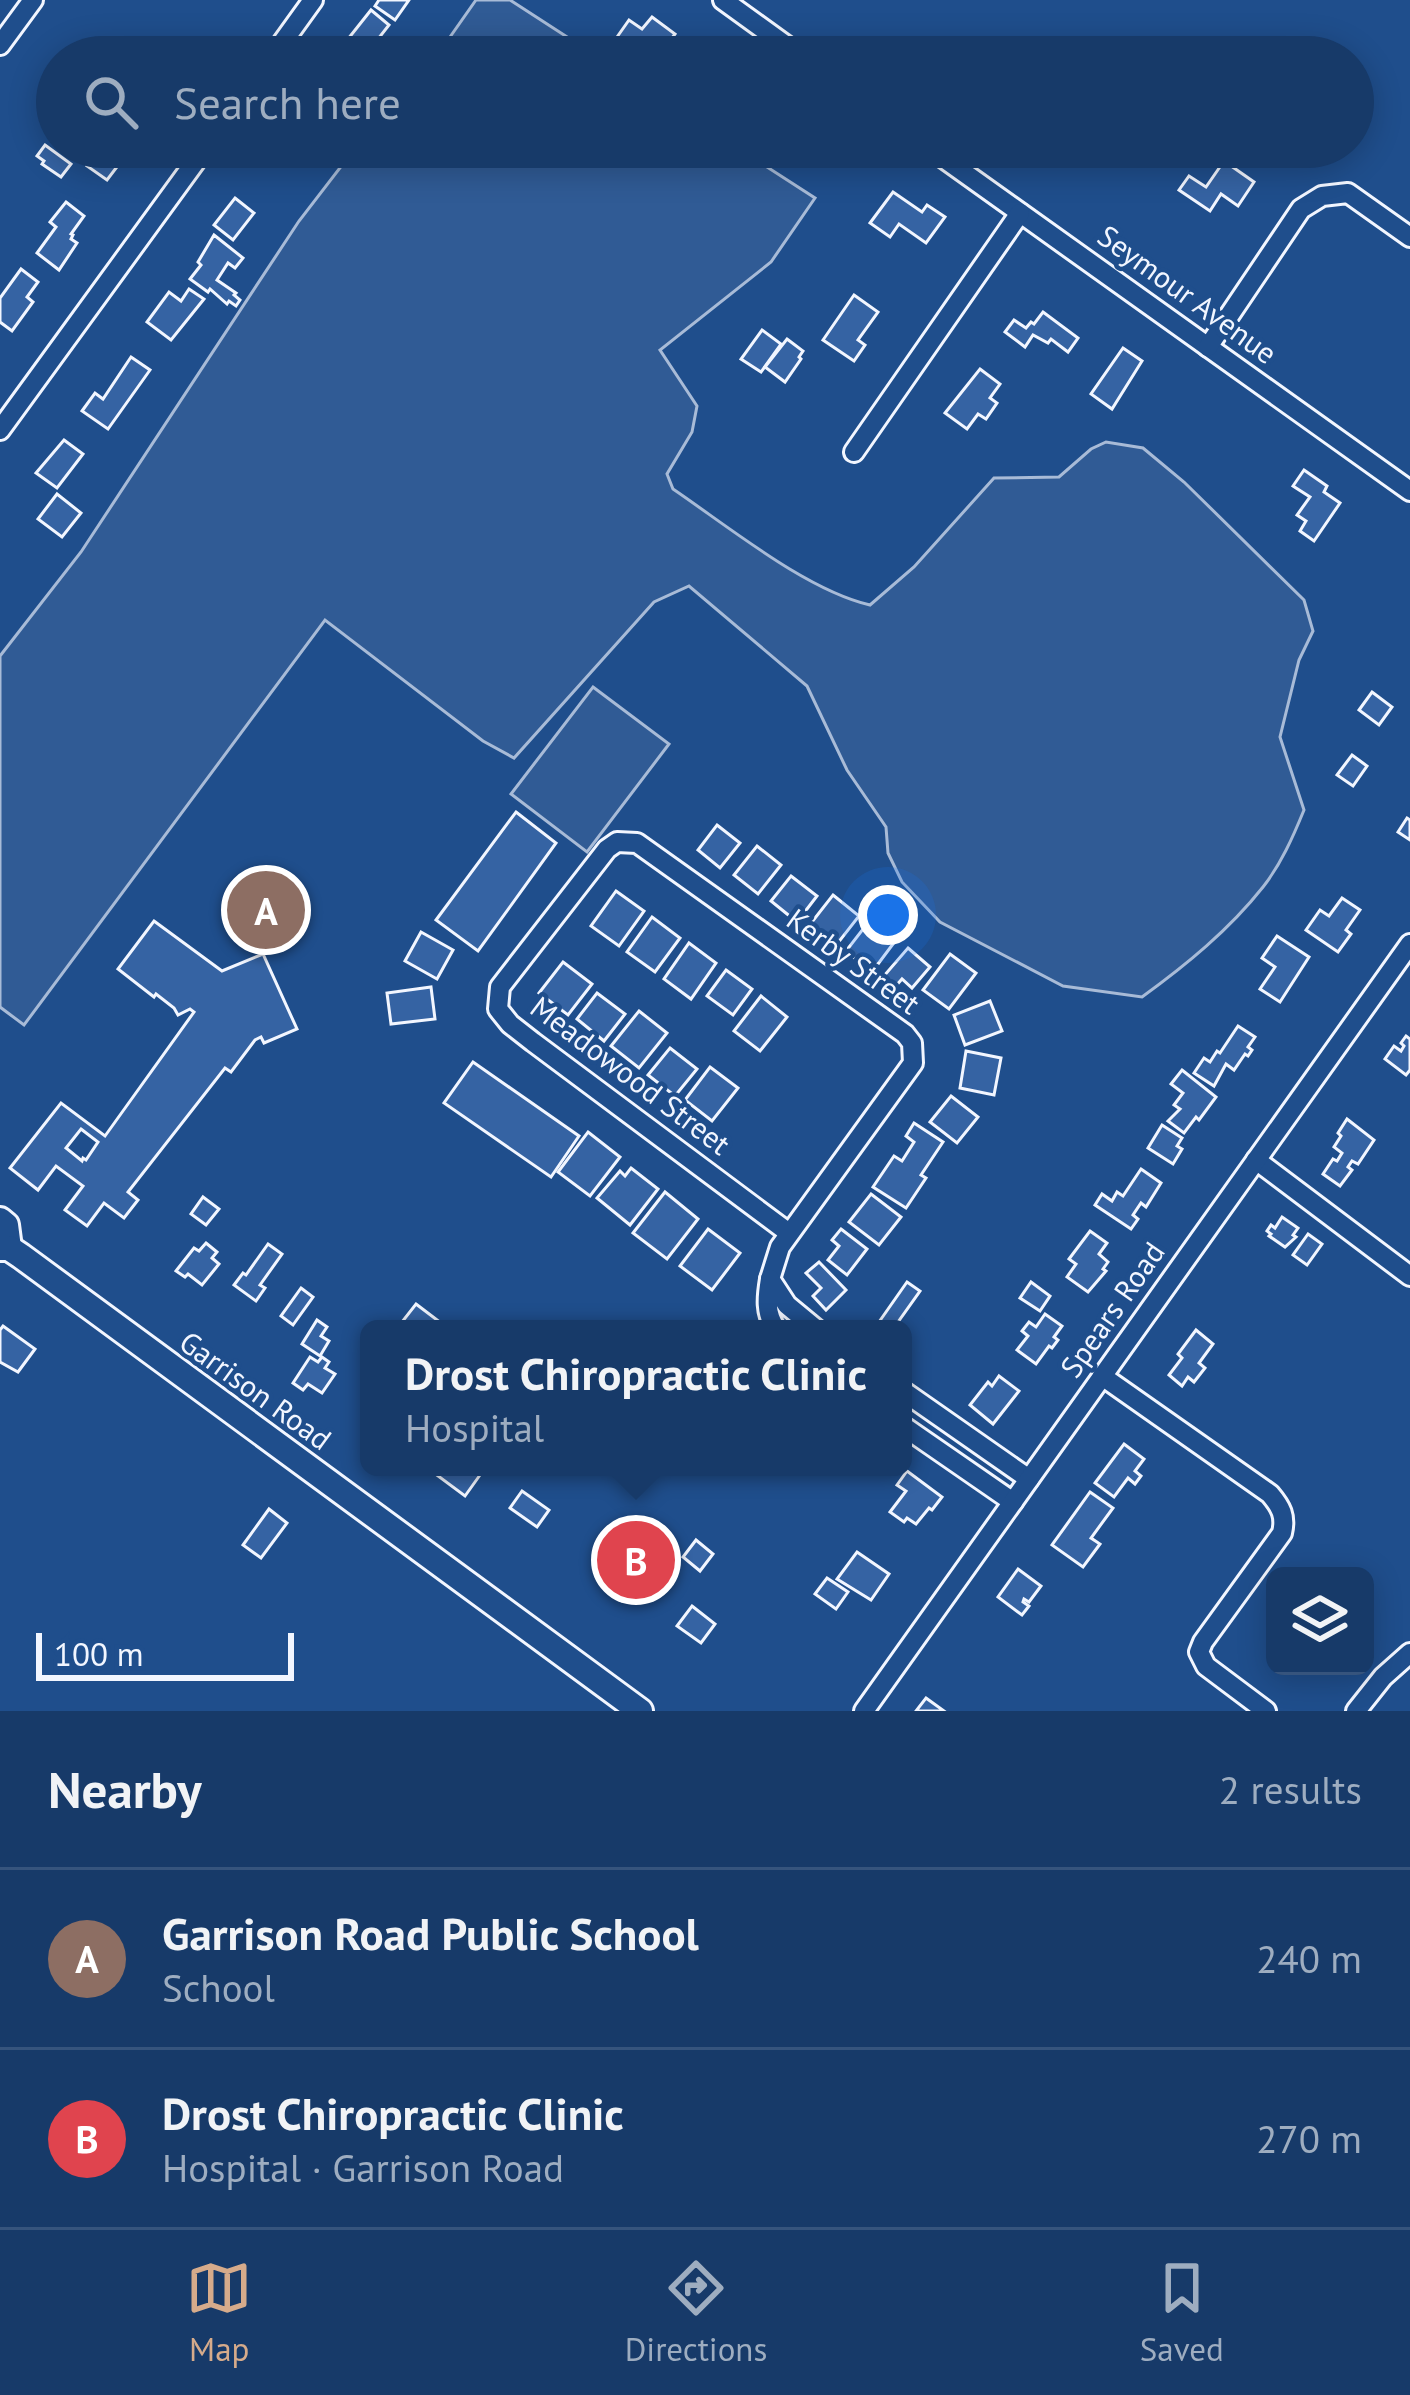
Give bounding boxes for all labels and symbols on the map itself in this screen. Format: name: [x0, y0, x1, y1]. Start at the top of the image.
street label: Seymour Avenue: [1091, 216, 1285, 372]
pin: A: [227, 865, 305, 955]
your location: [858, 885, 918, 945]
street label: Kerby Street: [779, 899, 928, 1022]
street label: Meadowood Street: [523, 987, 739, 1163]
street label: Spears Road: [1051, 1234, 1173, 1384]
street label: Garrison Road: [172, 1322, 339, 1458]
pin: B: [597, 1515, 675, 1605]
scale bar: [36, 1627, 294, 1680]

